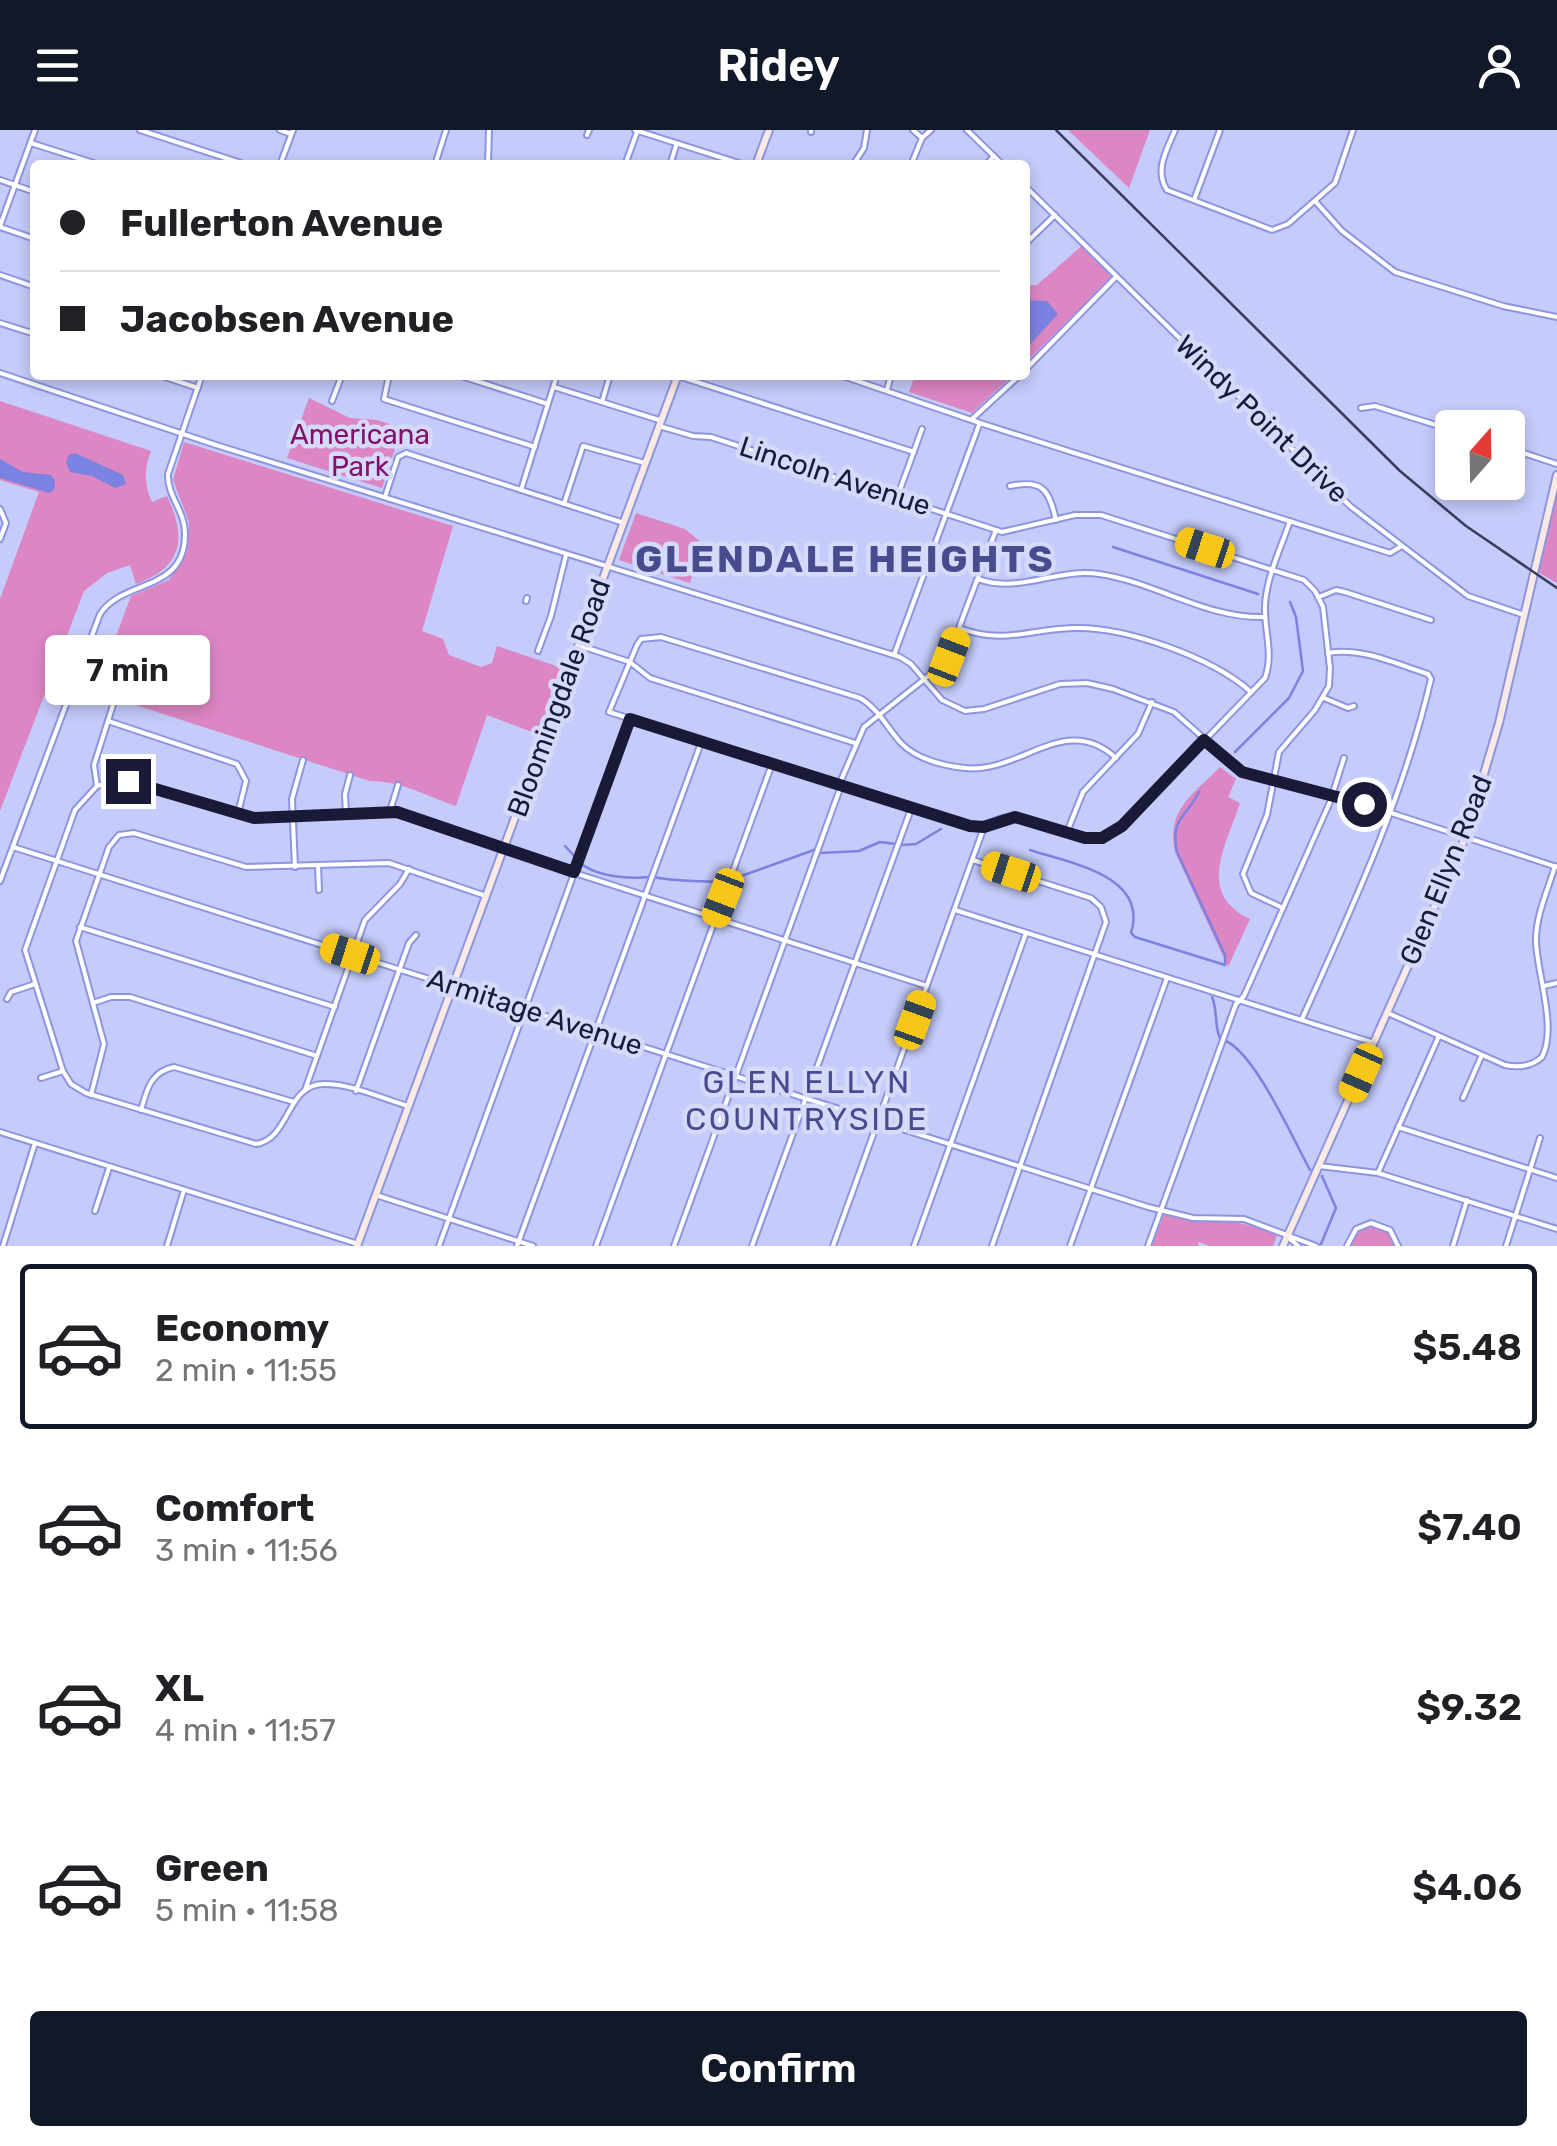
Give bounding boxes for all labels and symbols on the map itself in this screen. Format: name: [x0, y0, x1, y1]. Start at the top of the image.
street label: Windy Point Drive: [1169, 328, 1355, 510]
north arrow: [1435, 410, 1525, 500]
park label: Americana Park: [290, 418, 430, 483]
street label: Lincoln Avenue: [735, 430, 935, 522]
car: [1172, 524, 1238, 572]
district label: GLENDALE HEIGHTS: [635, 536, 1055, 582]
street label: Bloomingdale Road: [501, 575, 617, 821]
car: [924, 624, 974, 690]
callout: 7 min: [46, 636, 210, 706]
route end: [106, 759, 151, 804]
street label: Glen Ellyn Road: [1393, 770, 1499, 970]
route start: [1342, 782, 1387, 827]
car: [978, 848, 1044, 896]
car: [698, 865, 748, 931]
car: [317, 930, 383, 978]
street label: Armitage Avenue: [423, 962, 647, 1062]
car: [891, 987, 939, 1053]
car: [1335, 1039, 1387, 1107]
district label: GLEN ELLYN COUNTRYSIDE: [685, 1063, 929, 1138]

